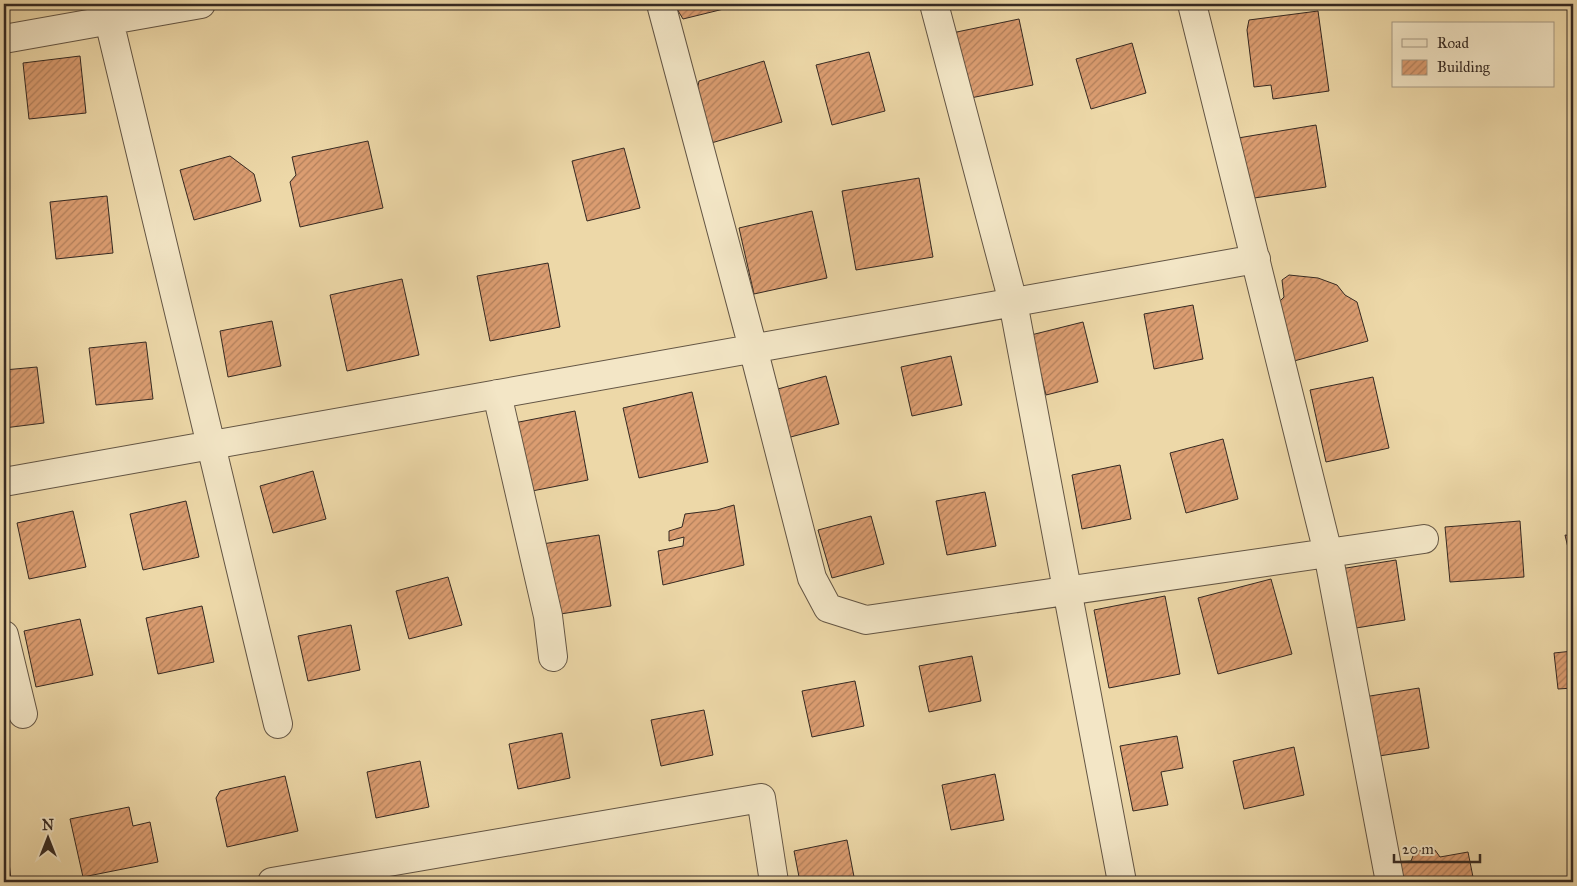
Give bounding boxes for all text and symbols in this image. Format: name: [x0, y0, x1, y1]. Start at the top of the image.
legend: [1392, 22, 1554, 88]
text: Road: [1437, 34, 1469, 52]
text: Building: [1437, 58, 1491, 76]
north arrow: [22, 814, 72, 864]
text: N: [42, 817, 54, 834]
scale bar: [1394, 831, 1481, 863]
text: 20 m: [1402, 840, 1434, 858]

